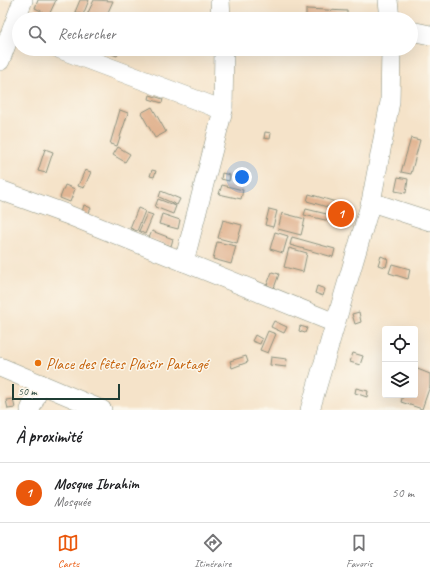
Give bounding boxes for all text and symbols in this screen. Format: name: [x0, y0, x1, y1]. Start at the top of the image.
search box: [12, 12, 418, 56]
icon: search: [26, 23, 48, 45]
text: Rechercher: [58, 25, 116, 44]
your location: [232, 167, 252, 187]
pin: 1: [328, 199, 354, 229]
map controls: [382, 326, 418, 398]
button: locate: [382, 326, 418, 362]
place label: Place des fêtes Plaisir Partagé: [46, 354, 210, 374]
marker: Place des fêtes Plaisir Partagé: [33, 358, 43, 368]
button: layers: [382, 362, 418, 398]
scale bar: [12, 382, 120, 401]
text: 50 m: [18, 384, 37, 398]
text: À proximité: [16, 426, 81, 447]
text: Mosque Ibrahim: [54, 475, 139, 494]
text: 1: [26, 485, 32, 501]
text: 50 m: [392, 485, 414, 501]
text: Mosquée: [54, 494, 91, 510]
tab: Carte: [57, 532, 79, 570]
tab: Itinéraire: [194, 532, 231, 570]
tab: Favoris: [346, 532, 373, 570]

